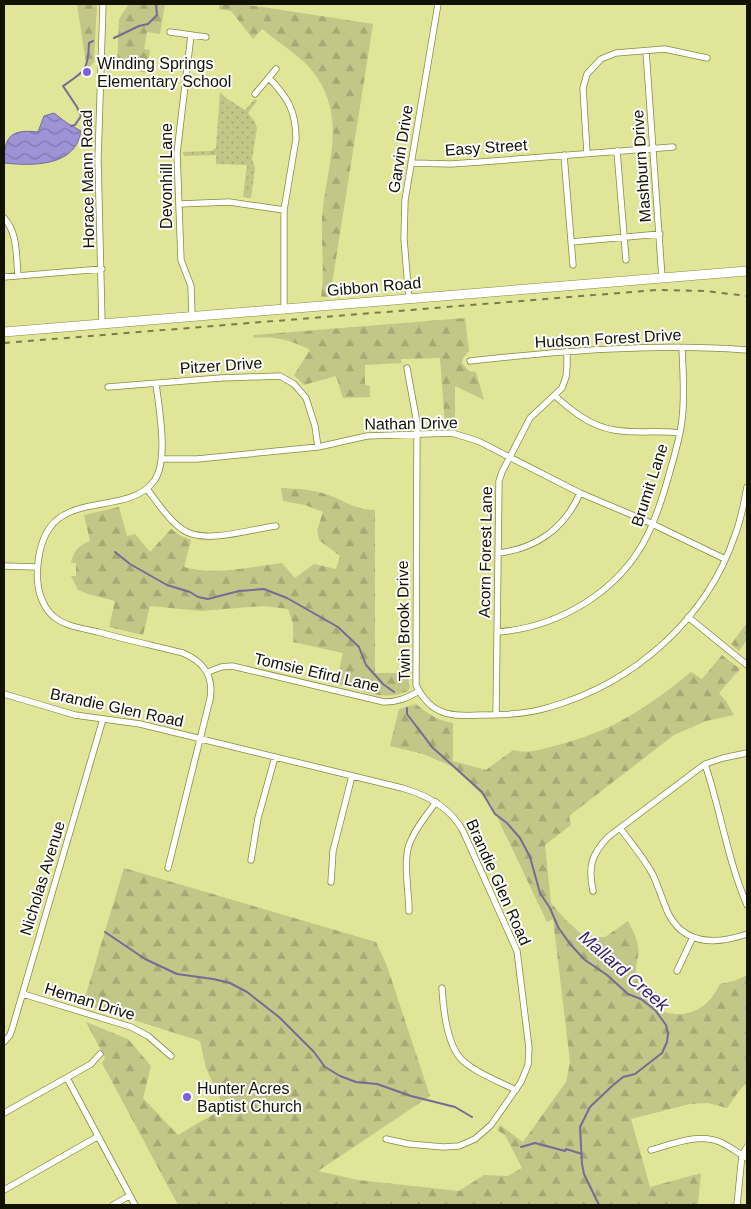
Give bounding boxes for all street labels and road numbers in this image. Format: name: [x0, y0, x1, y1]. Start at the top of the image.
street label: Garvin Drive: [385, 104, 416, 194]
street label: Horace Mann Road: [78, 109, 97, 249]
street label: Mashburn Drive: [629, 109, 654, 223]
street label: Devonhill Lane: [158, 123, 175, 229]
street label: Easy Street: [444, 136, 528, 159]
street label: Gibbon Road: [326, 274, 422, 299]
street label: Hudson Forest Drive: [534, 326, 682, 351]
street label: Pitzer Drive: [179, 354, 263, 377]
street label: Nathan Drive: [364, 414, 458, 433]
street label: Brumit Lane: [628, 441, 671, 529]
street label: Acorn Forest Lane: [476, 486, 495, 618]
street label: Twin Brook Drive: [394, 560, 413, 682]
street label: Tomsie Efird Lane: [253, 650, 381, 695]
street label: Brandie Glen Road: [49, 685, 185, 730]
street label: Brandie Glen Road: [463, 817, 534, 948]
street label: Nicholas Avenue: [17, 819, 68, 937]
street label: Heman Drive: [43, 980, 137, 1023]

